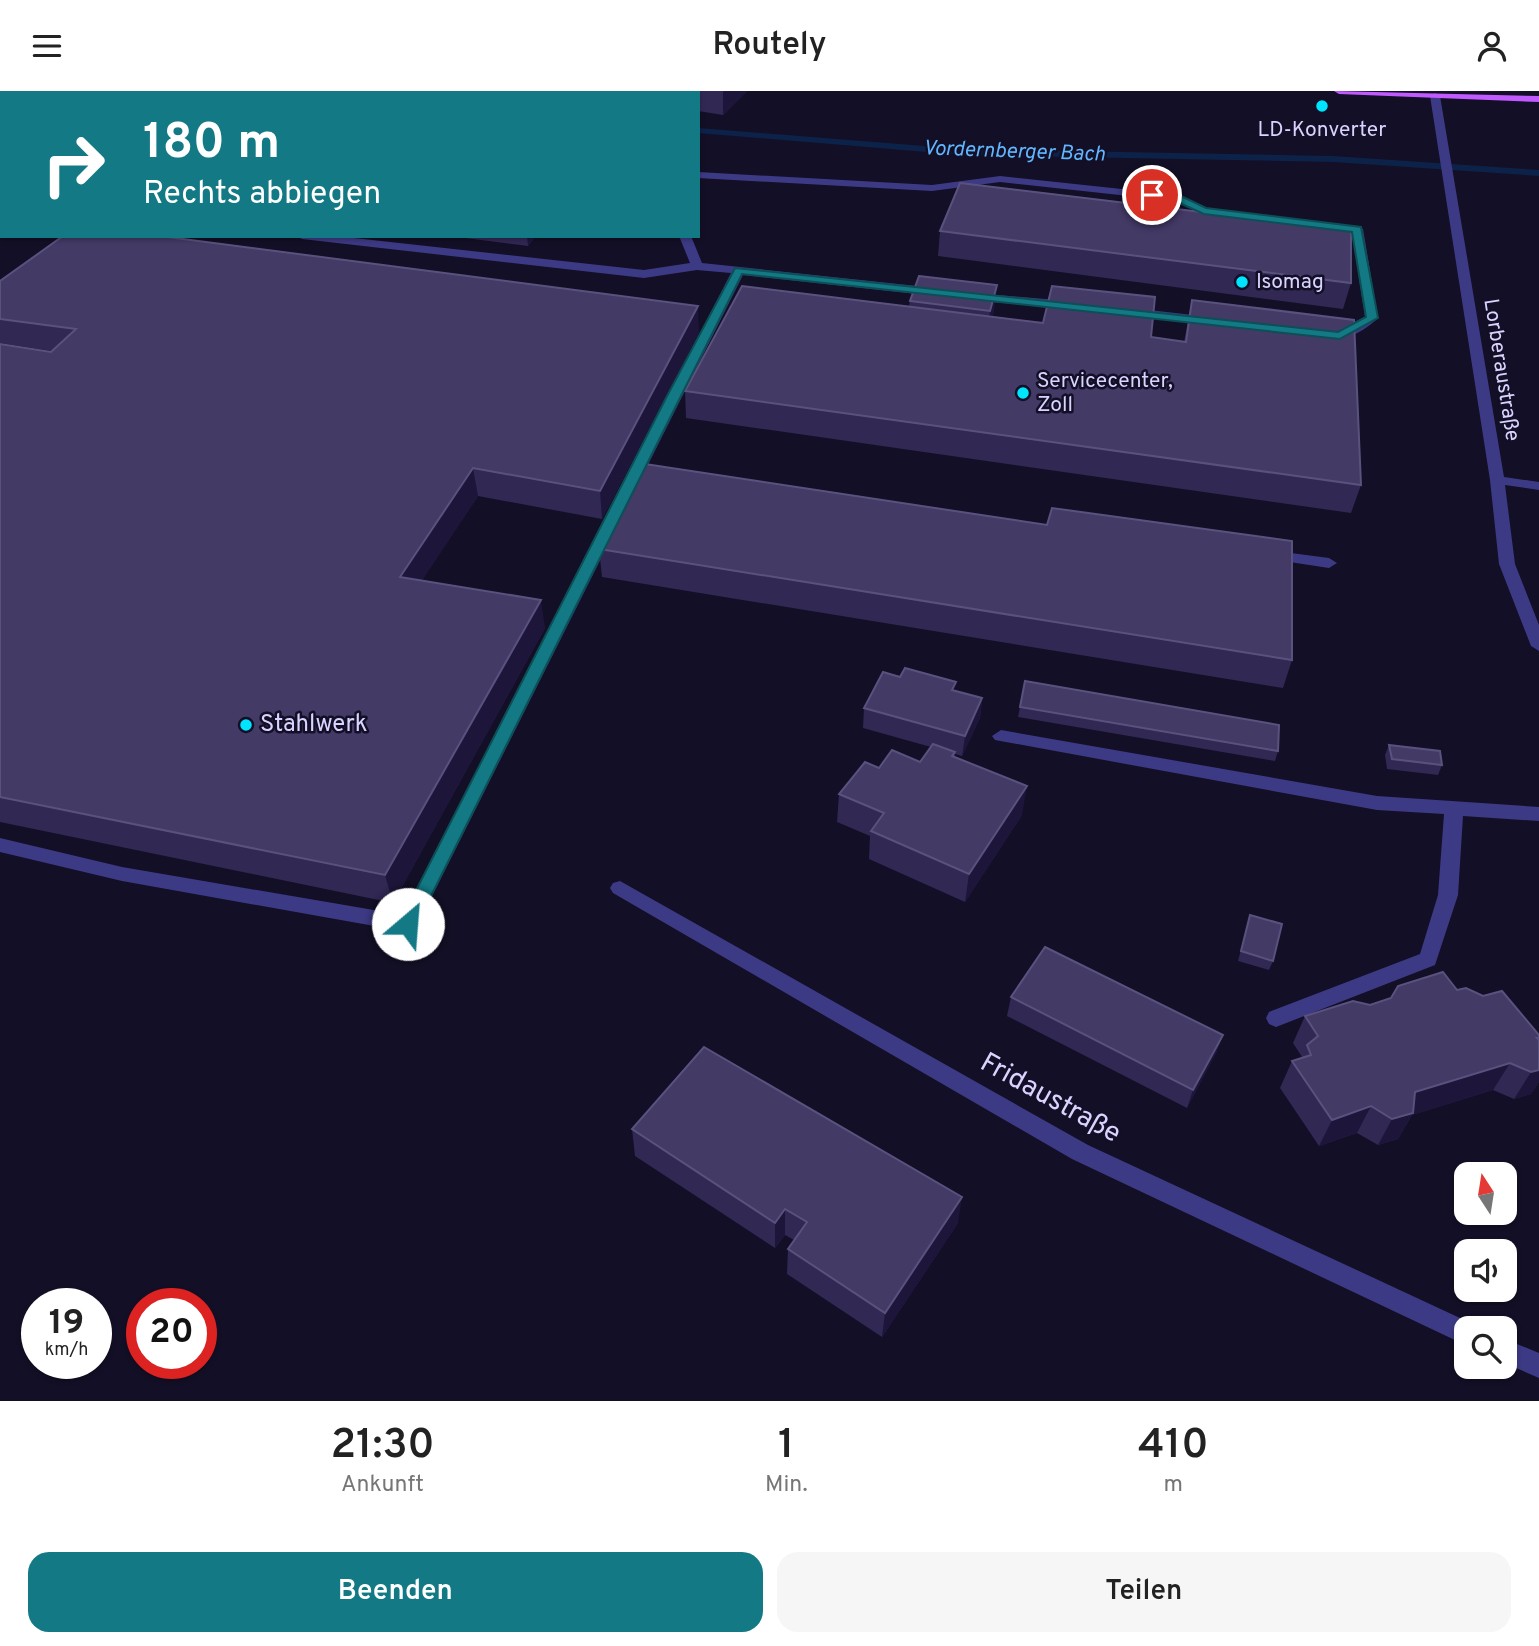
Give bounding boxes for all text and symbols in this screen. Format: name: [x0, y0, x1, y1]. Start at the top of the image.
text: Routely: [712, 26, 827, 66]
icon: menu: [28, 27, 66, 65]
icon: person: [1473, 27, 1511, 65]
marker: LD-Konverter: [1314, 98, 1330, 114]
text: 180 m: [143, 114, 280, 176]
place label: LD-Konverter: [1258, 117, 1386, 144]
icon: right: [28, 119, 119, 210]
water label: Vordernberger Bach: [922, 135, 1106, 169]
pin: [1122, 165, 1182, 225]
text: Rechts abbiegen: [143, 175, 381, 215]
icon: arrive: [1133, 176, 1171, 214]
place label: Isomag: [1256, 269, 1324, 296]
marker: Isomag: [1234, 274, 1250, 290]
street label: Lorberaustraße: [1476, 297, 1526, 443]
place label: Servicecenter, Zoll: [1037, 368, 1173, 419]
marker: Servicecenter, Zoll: [1015, 385, 1031, 401]
place label: Stahlwerk: [260, 710, 367, 740]
marker: Stahlwerk: [238, 717, 254, 733]
position arrow: [371, 887, 445, 961]
street label: Fridaustraße: [973, 1046, 1127, 1152]
north arrow: [1454, 1162, 1517, 1225]
map controls: [1454, 1162, 1517, 1379]
button: sound: [1454, 1239, 1517, 1302]
speed limit sign: 20: [126, 1288, 217, 1379]
text: 19: [49, 1302, 84, 1346]
button: search: [1454, 1316, 1517, 1379]
text: km/h: [45, 1339, 88, 1362]
text: 21:30: [330, 1420, 435, 1473]
text: 1: [778, 1420, 795, 1473]
text: 410: [1138, 1420, 1209, 1473]
text: Ankunft: [341, 1471, 424, 1500]
text: Min.: [765, 1471, 808, 1500]
text: m: [1164, 1471, 1183, 1500]
button: Beenden: [28, 1552, 763, 1632]
button: Teilen: [777, 1552, 1511, 1632]

